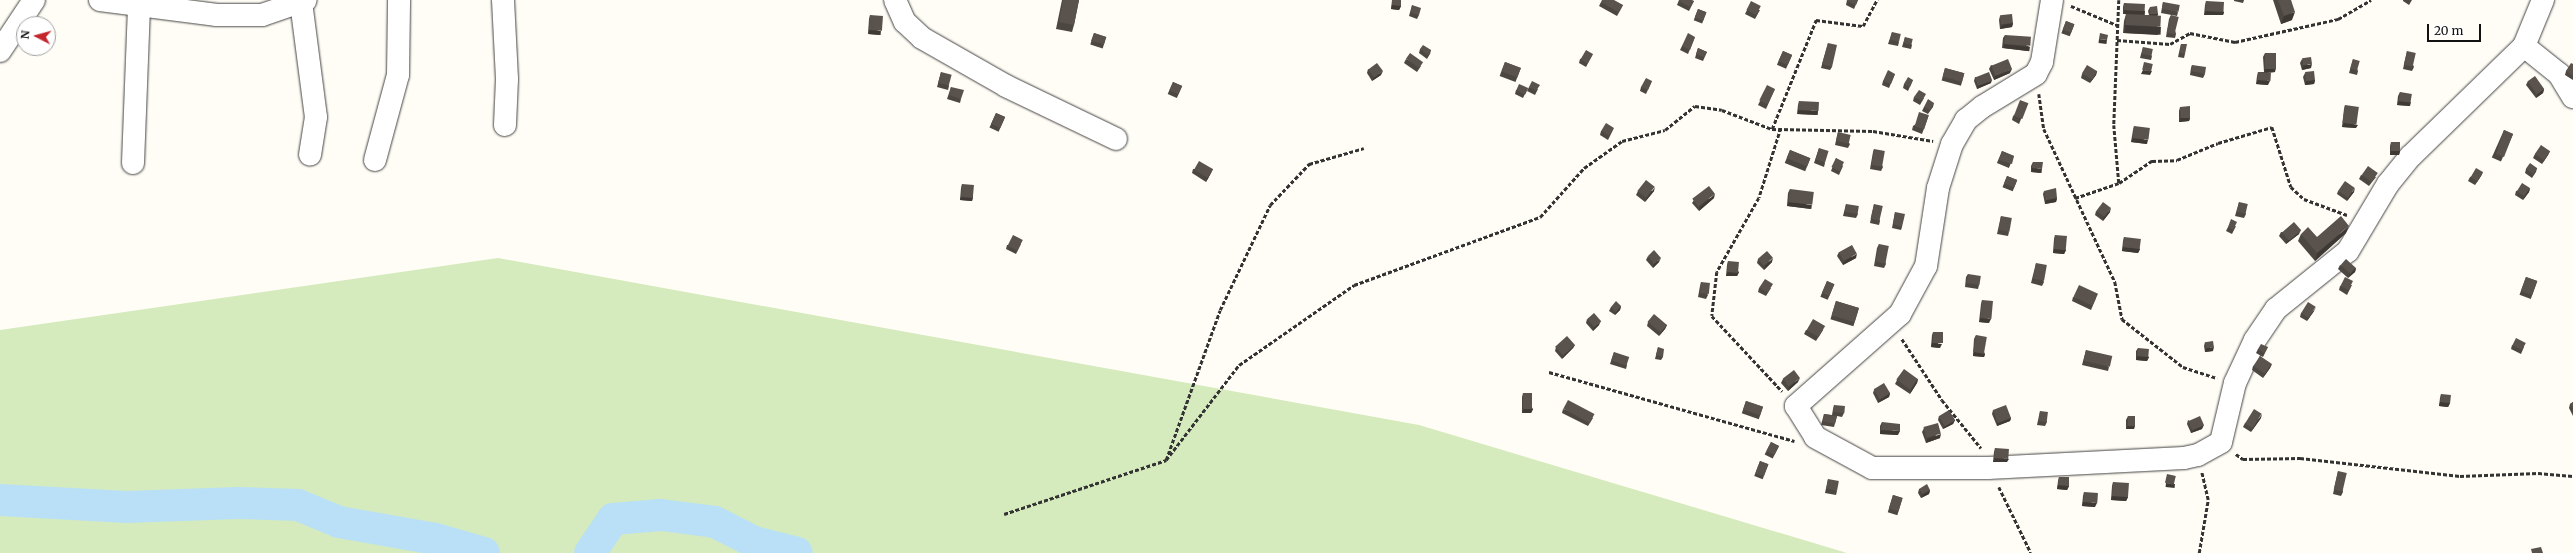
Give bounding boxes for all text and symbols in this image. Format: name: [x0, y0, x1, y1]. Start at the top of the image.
north arrow: [16, 16, 56, 56]
scale bar: [2429, 16, 2483, 42]
text: 20 m: [2434, 23, 2463, 38]
text: N: [18, 30, 32, 40]

